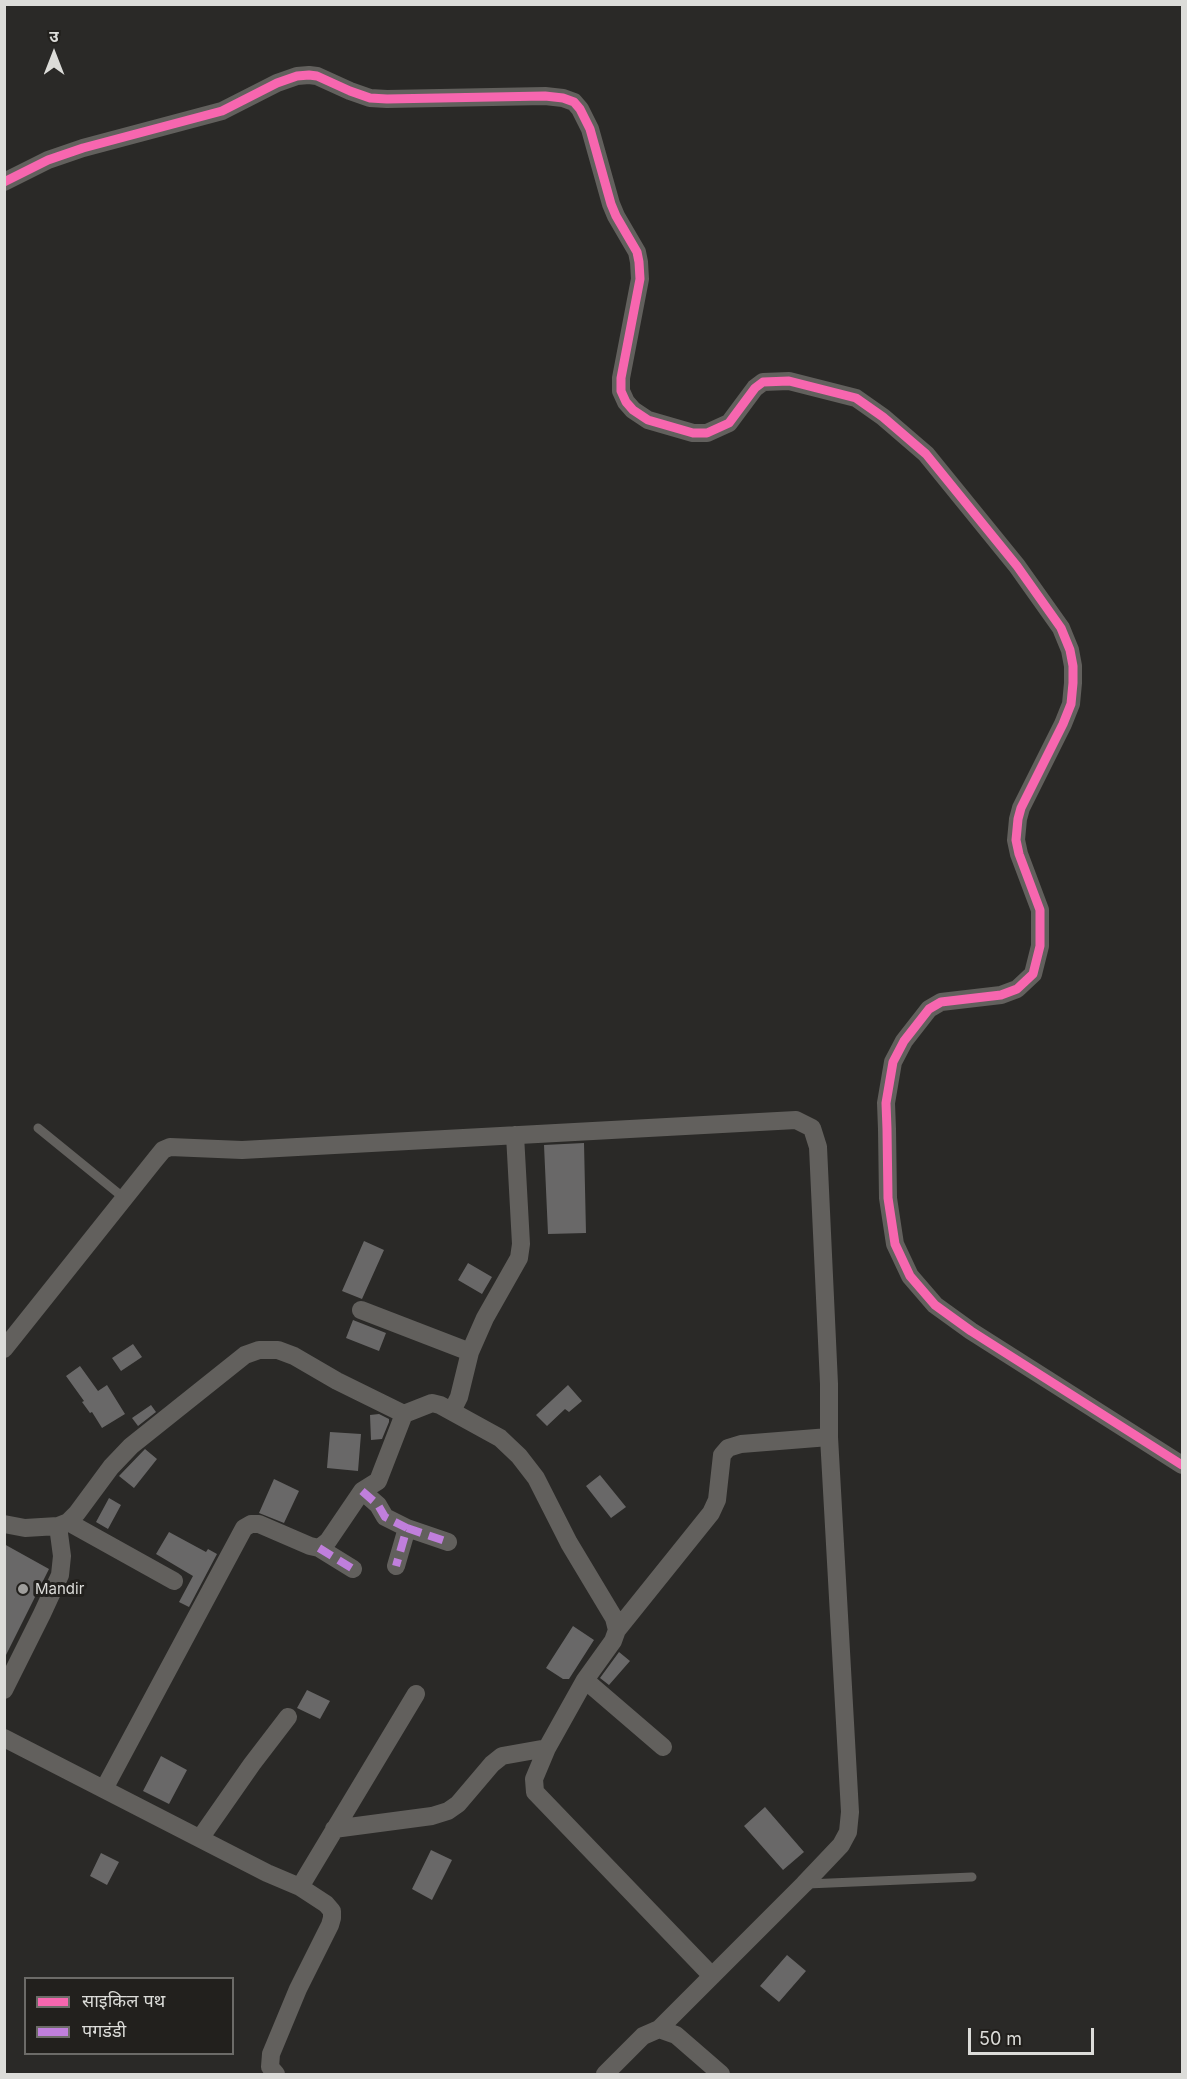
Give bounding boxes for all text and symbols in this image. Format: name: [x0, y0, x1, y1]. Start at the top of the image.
north arrow: [24, 24, 84, 84]
text: उ: [49, 26, 59, 46]
place label: Mandir: [35, 1580, 84, 1598]
marker: Mandir: [16, 1582, 30, 1596]
legend: [24, 1977, 234, 2055]
text: साइकिल पथ: [82, 1990, 165, 2011]
scale bar: [971, 2016, 1097, 2054]
text: पगडंडी: [82, 2020, 126, 2041]
text: 50 m: [979, 2028, 1022, 2049]

